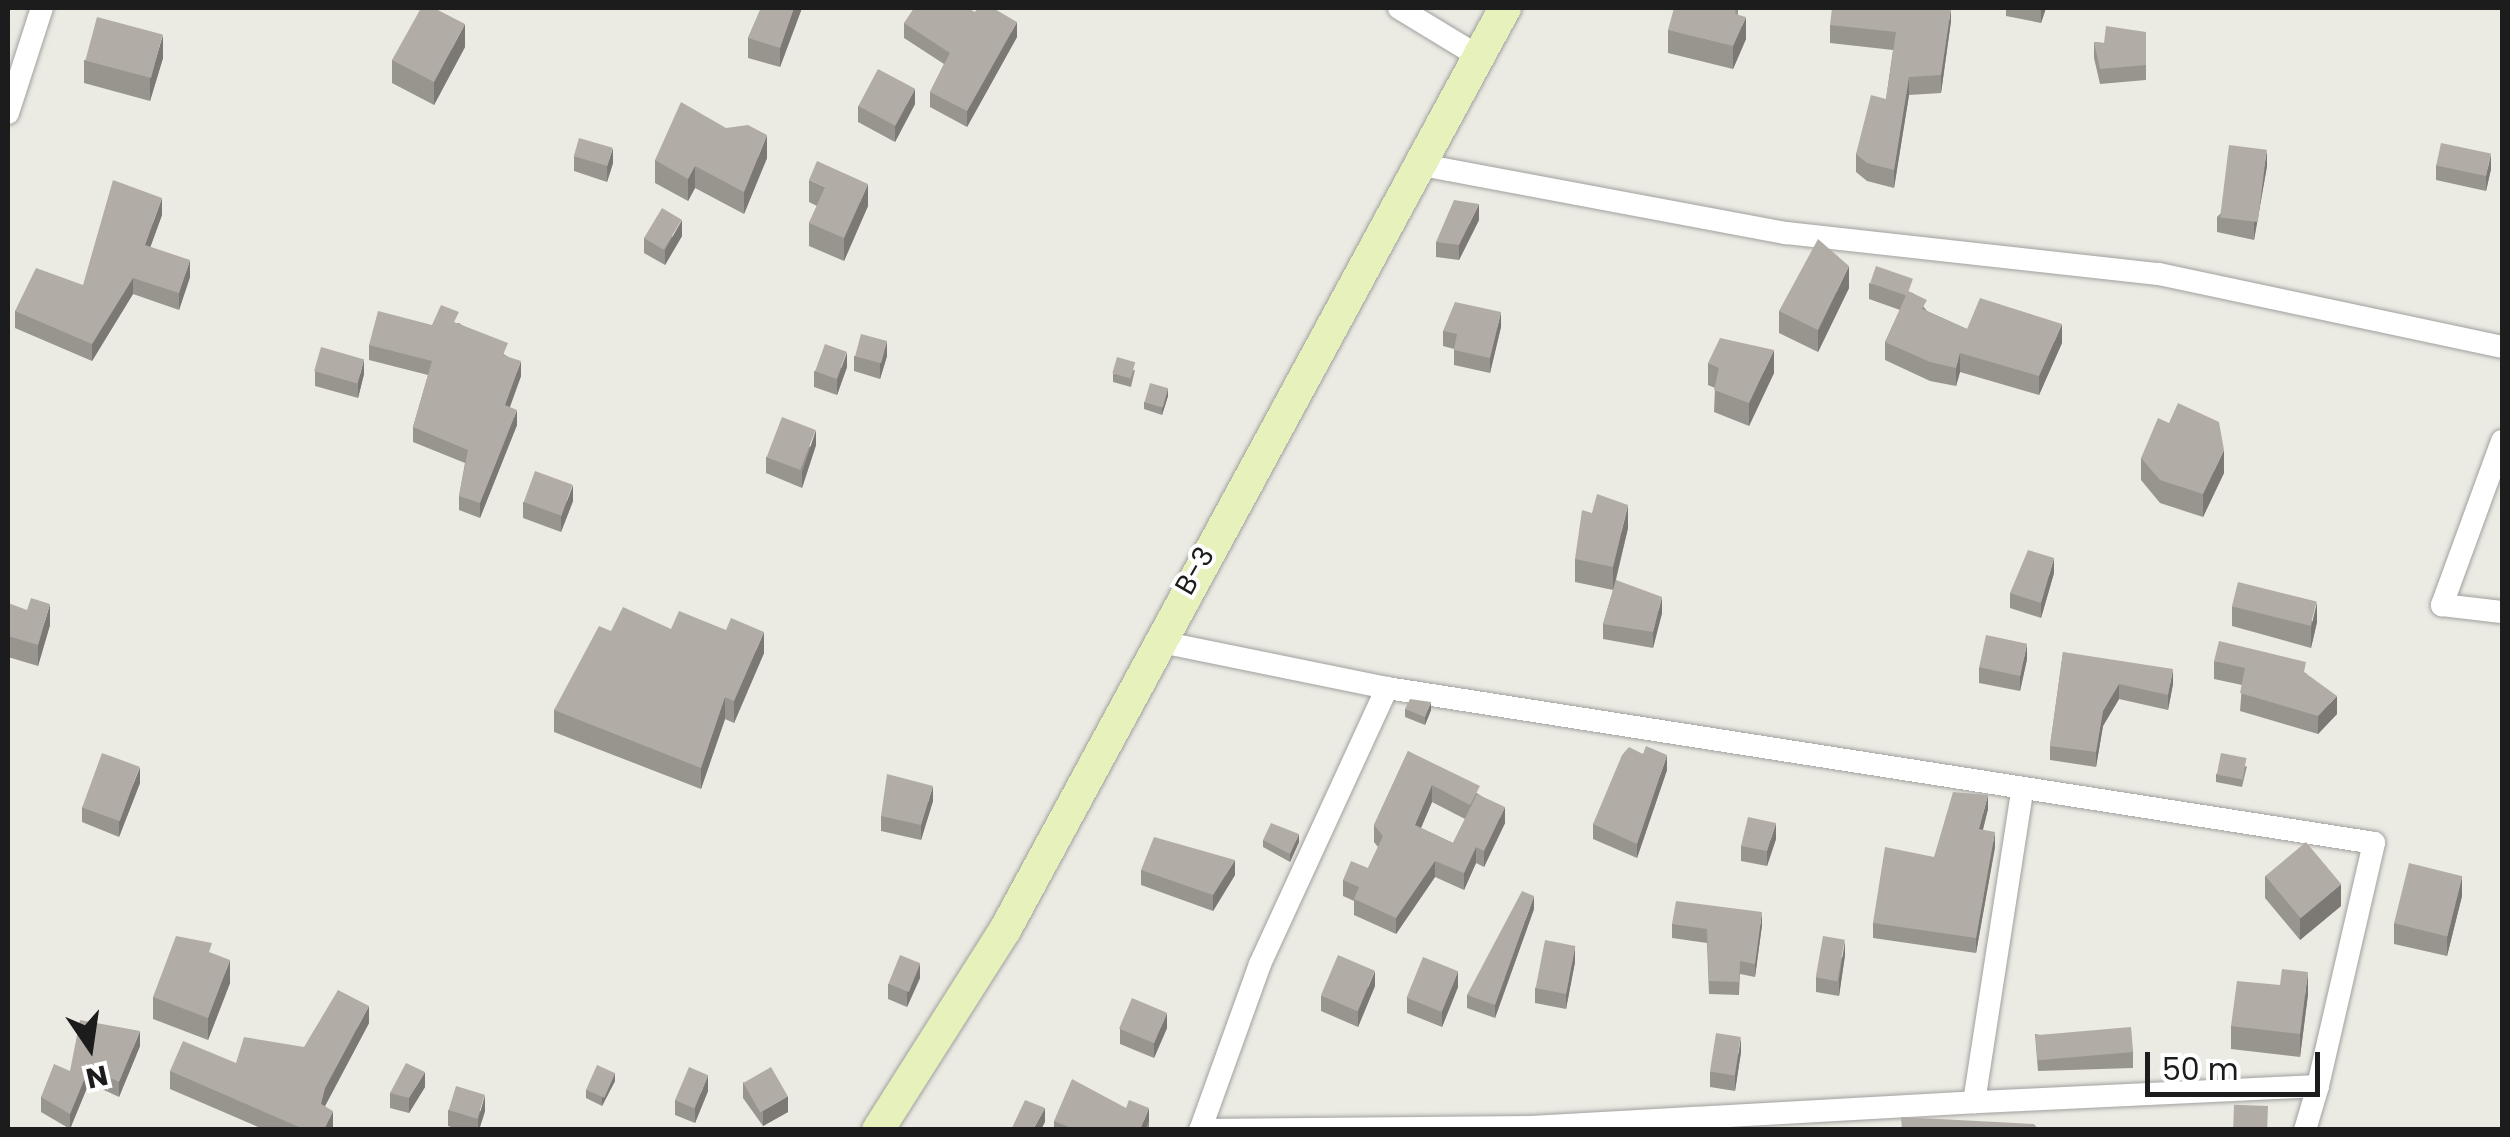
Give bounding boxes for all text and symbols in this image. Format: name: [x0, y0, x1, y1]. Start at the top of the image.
street label: B-3: [1168, 541, 1222, 601]
north arrow: [40, 997, 140, 1097]
scale bar: [2150, 1032, 2325, 1094]
text: 50 m: [2162, 1048, 2239, 1091]
text: N: [82, 1055, 112, 1098]

